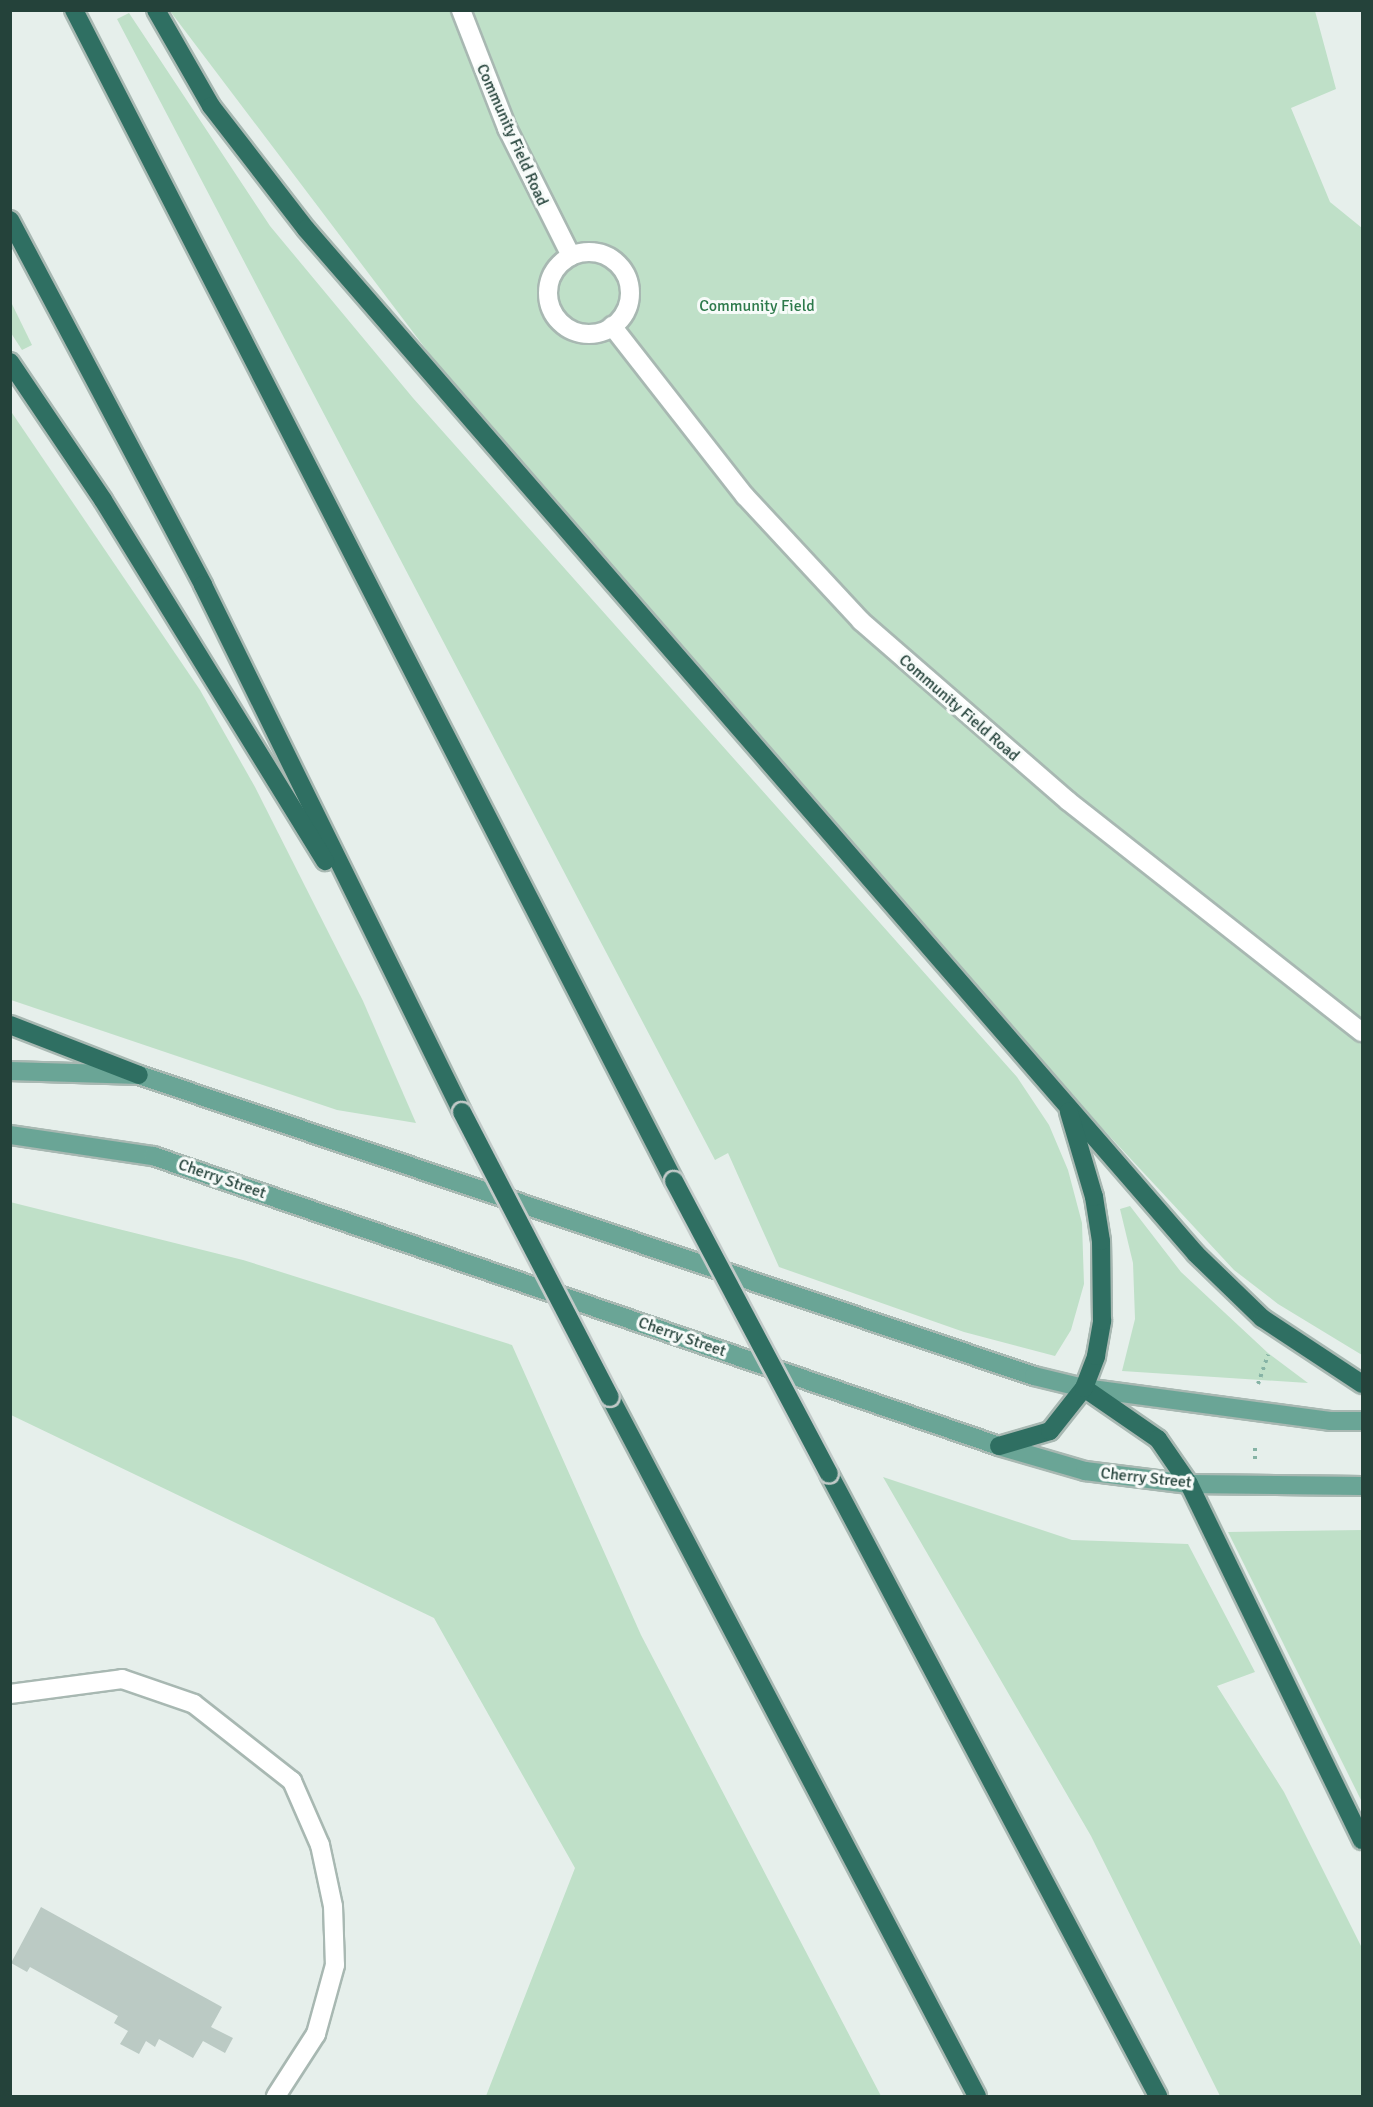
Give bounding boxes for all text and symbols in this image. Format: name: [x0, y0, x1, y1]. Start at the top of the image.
street label: Community Field Road: [472, 61, 552, 209]
park label: Community Field: [699, 296, 815, 316]
street label: Community Field Road: [895, 650, 1023, 766]
street label: Cherry Street: [176, 1155, 268, 1203]
street label: Cherry Street: [636, 1313, 728, 1361]
street label: Cherry Street: [1100, 1464, 1192, 1492]

